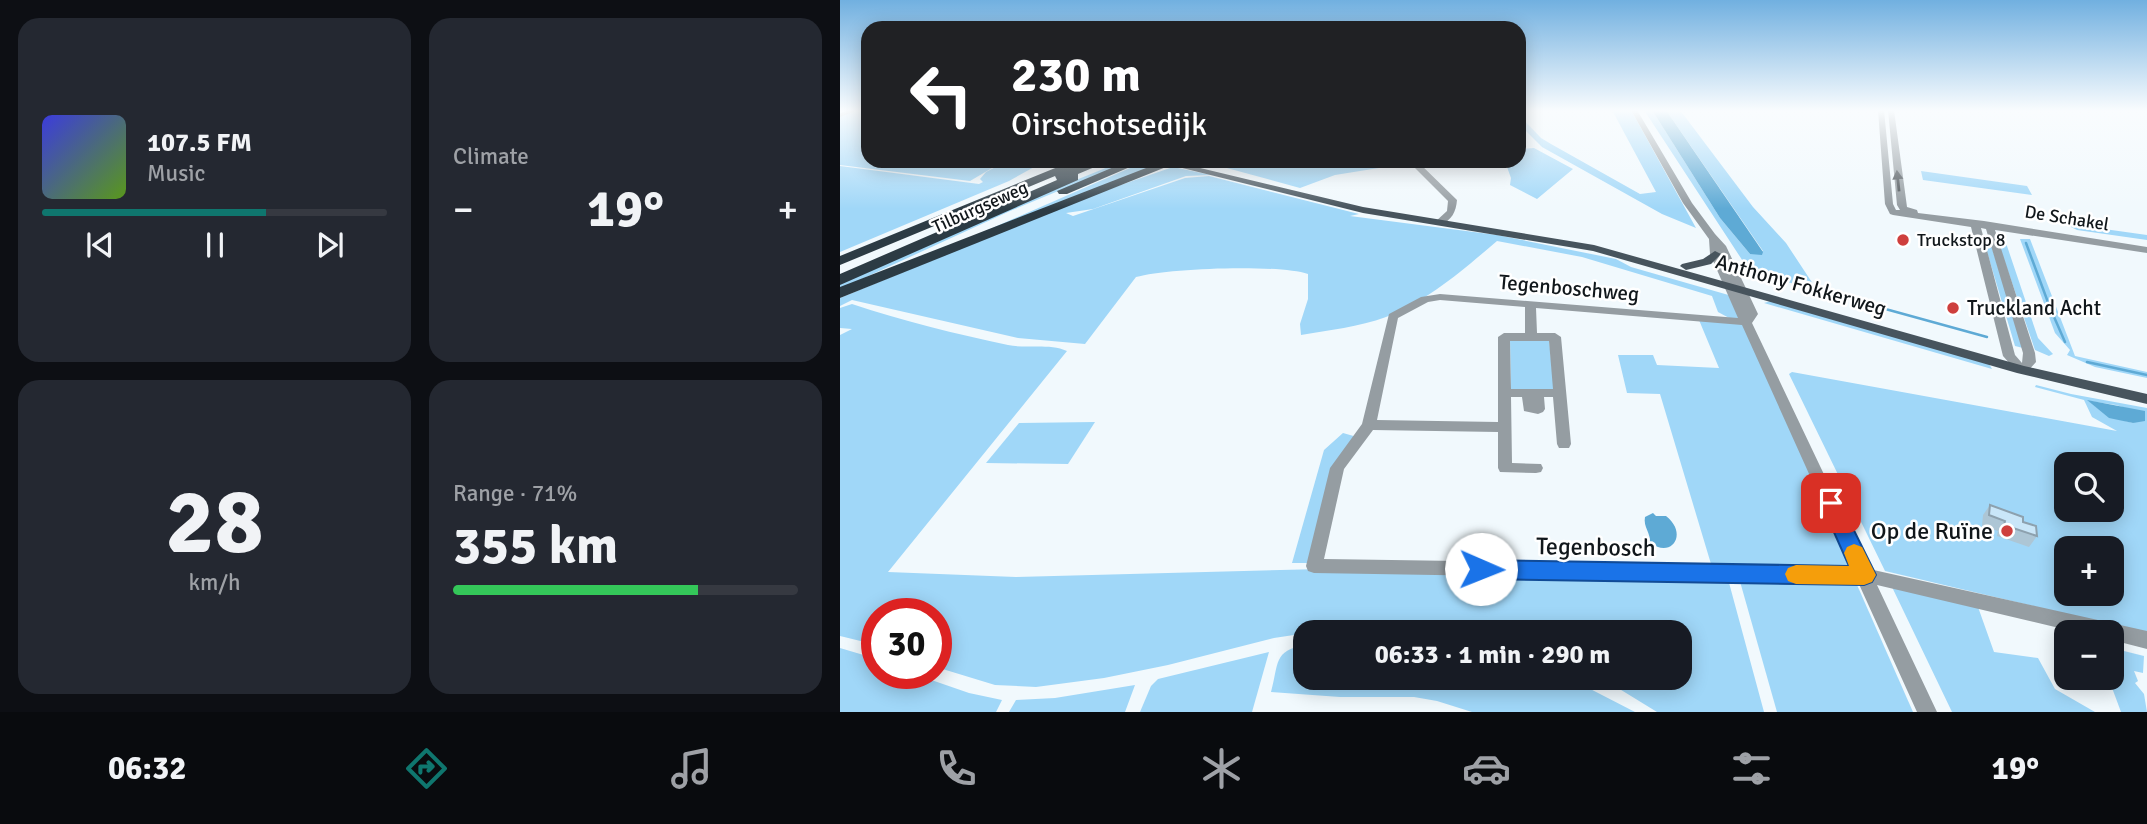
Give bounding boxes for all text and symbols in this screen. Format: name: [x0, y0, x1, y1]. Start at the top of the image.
text: 230 m: [1011, 45, 1141, 105]
icon: left: [896, 49, 987, 140]
text: Oirschotsedijk: [1011, 105, 1207, 144]
text: 107.5 FM: [147, 127, 252, 159]
text: Climate: [453, 142, 529, 171]
text: Music: [147, 159, 205, 188]
one-way arrow: [1893, 170, 1904, 192]
street label: Tilburgseweg: [929, 176, 1031, 238]
text: 19°: [587, 177, 664, 241]
text: −: [453, 186, 474, 233]
text: +: [777, 186, 798, 233]
street label: De Schakel: [2023, 200, 2111, 236]
icon: previous: [81, 226, 119, 264]
icon: pause: [196, 226, 234, 264]
icon: next: [311, 226, 349, 264]
place label: Truckstop 8: [1917, 229, 2006, 251]
marker: Truckstop 8: [1895, 232, 1911, 248]
street label: Anthony Fokkerweg: [1713, 248, 1889, 322]
street label: Tegenboschweg: [1498, 269, 1640, 307]
place label: Truckland Acht: [1967, 295, 2101, 321]
marker: Truckland Acht: [1945, 300, 1961, 316]
map controls: [2054, 452, 2124, 690]
button: search: [2054, 452, 2124, 522]
text: 28: [165, 466, 264, 579]
pin: [1801, 473, 1861, 533]
text: Range · 71%: [453, 479, 577, 508]
icon: arrive: [1812, 484, 1850, 522]
text: 355 km: [453, 514, 618, 578]
place label: Op de Ruïne: [1871, 516, 1993, 546]
marker: Op de Ruïne: [1999, 523, 2015, 539]
street label: Tegenbosch: [1536, 531, 1656, 563]
position arrow: [1444, 532, 1518, 606]
button: +: [2054, 536, 2124, 606]
text: km/h: [188, 568, 241, 597]
speed limit sign: 30: [861, 598, 952, 689]
button: −: [2054, 620, 2124, 690]
text: 06:33 · 1 min · 290 m: [1375, 639, 1610, 671]
icon: directions: [402, 744, 451, 793]
icon: music: [667, 744, 716, 793]
icon: phone: [932, 744, 981, 793]
icon: climate: [1197, 744, 1246, 793]
icon: car: [1462, 744, 1511, 793]
icon: filters: [1727, 744, 1776, 793]
text: 06:32: [108, 749, 186, 788]
text: 19°: [1992, 749, 2039, 788]

